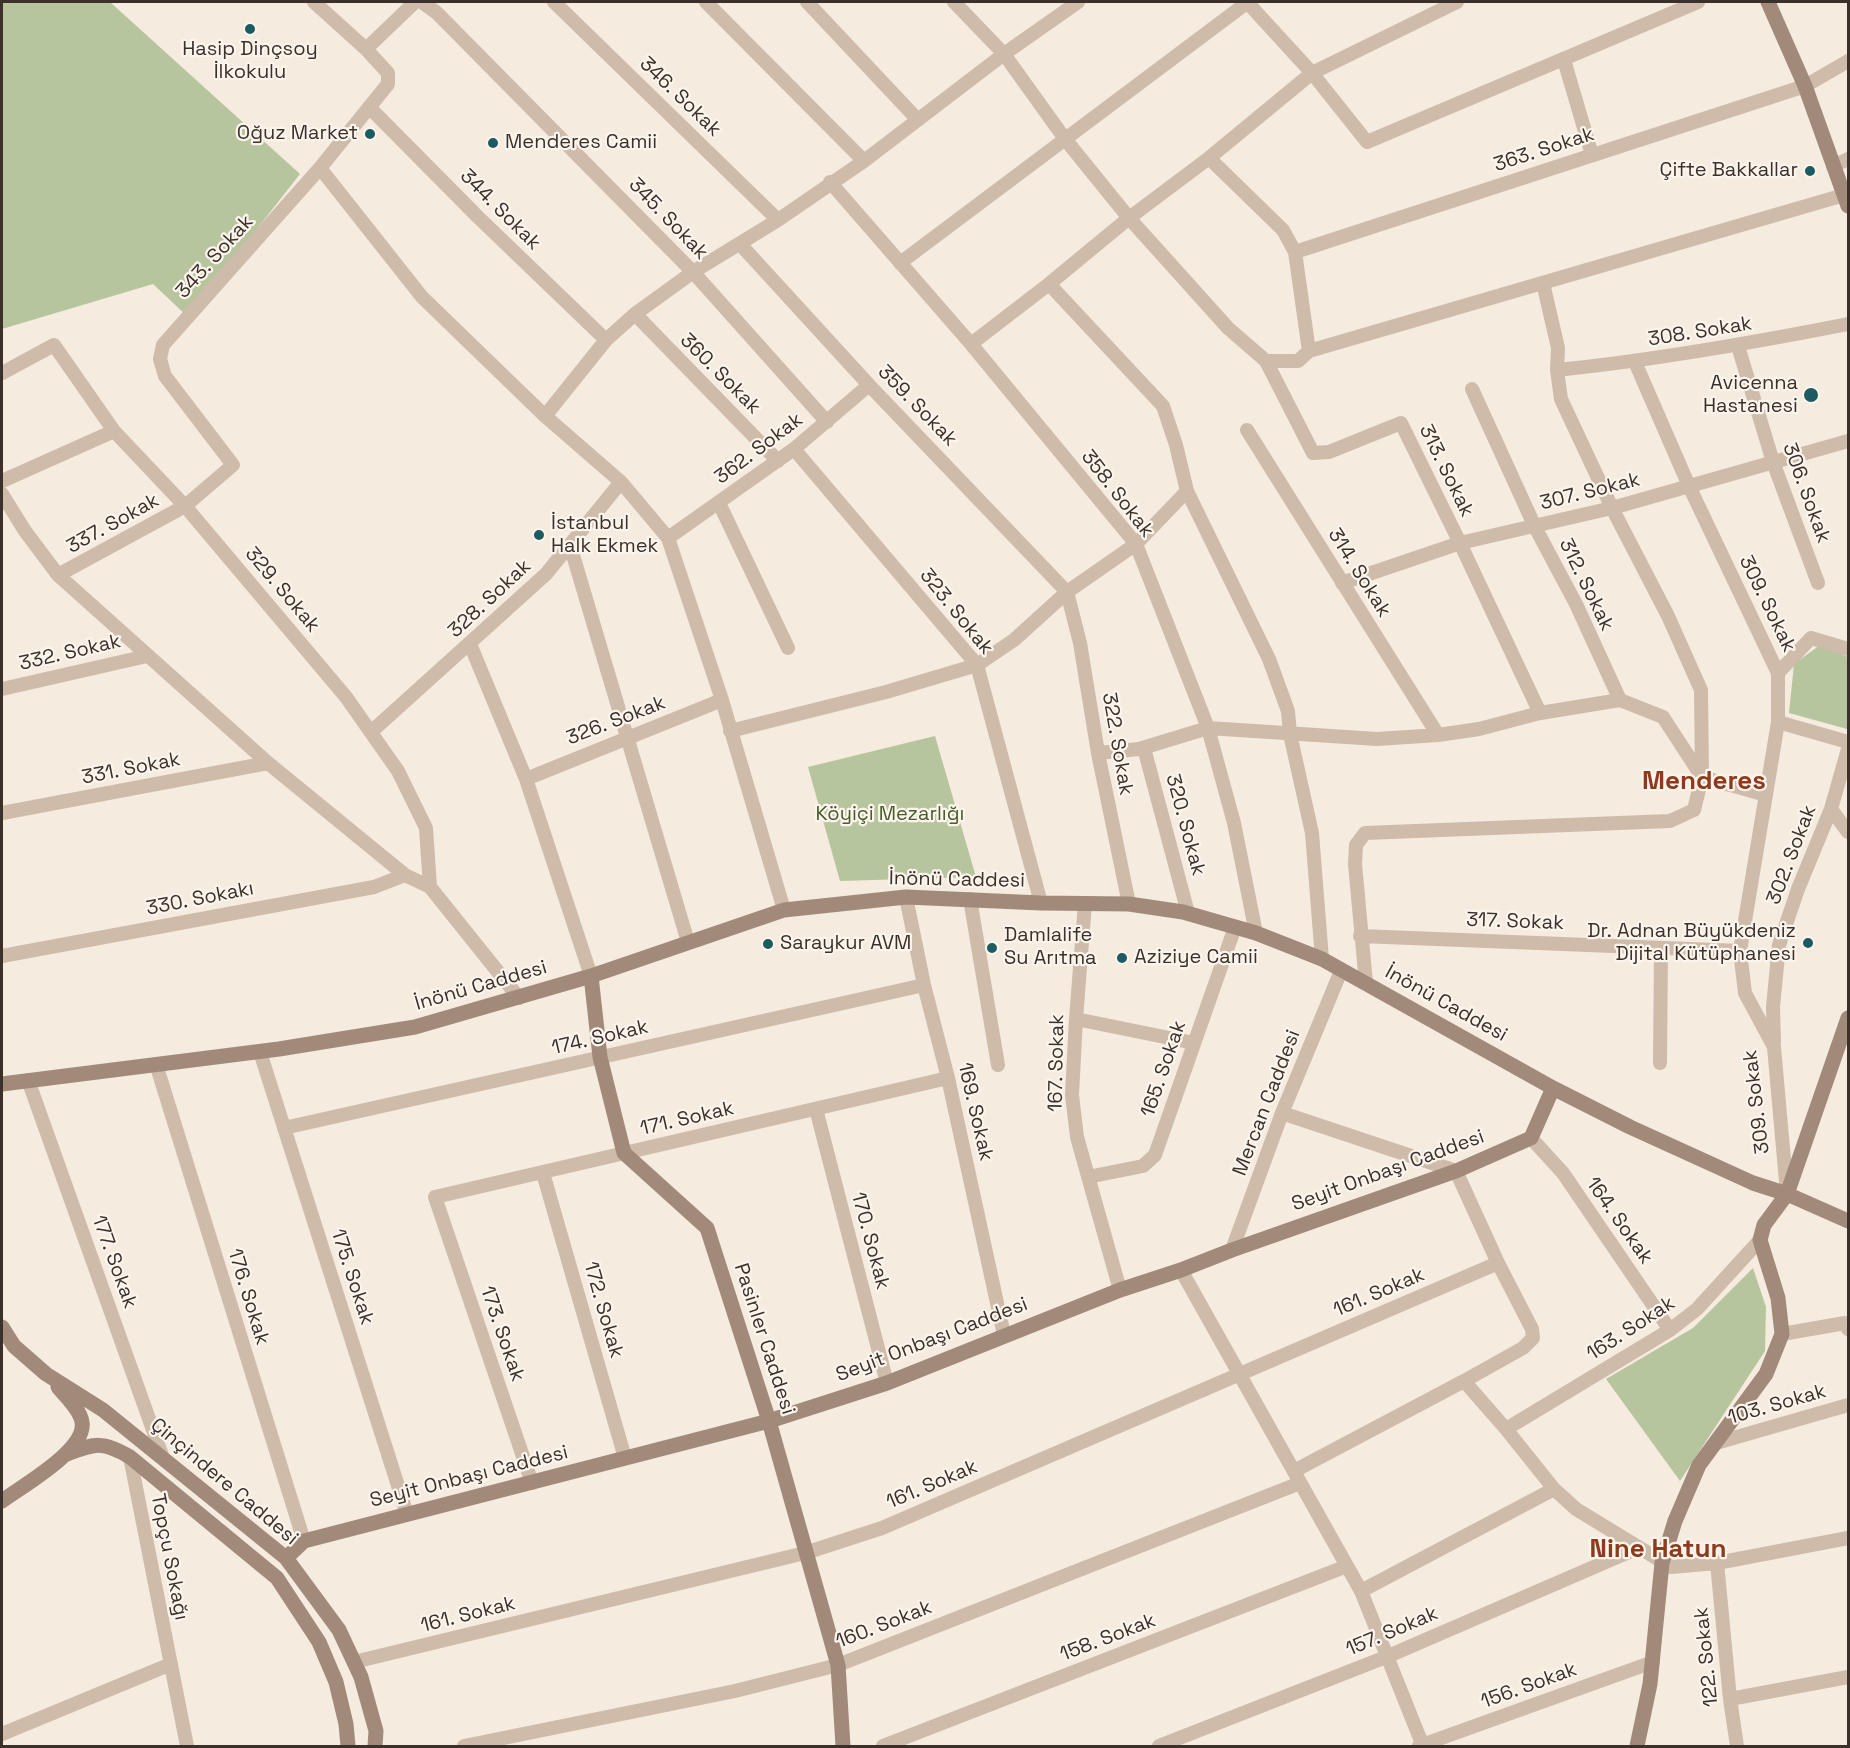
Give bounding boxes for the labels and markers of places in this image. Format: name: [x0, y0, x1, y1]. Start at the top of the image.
marker: Hasip Dinçsoy İlkokulu: [243, 22, 257, 36]
place label: Hasip Dinçsoy İlkokulu: [182, 38, 318, 85]
place label: Oğuz Market: [237, 122, 358, 146]
marker: Oğuz Market: [363, 127, 377, 141]
place label: Menderes Camii: [505, 131, 657, 155]
marker: Menderes Camii: [486, 136, 500, 150]
place label: Çifte Bakkallar: [1660, 159, 1798, 183]
marker: Çifte Bakkallar: [1803, 164, 1817, 178]
place label: Avicenna Hastanesi: [1703, 372, 1798, 419]
marker: Avicenna Hastanesi: [1802, 386, 1820, 404]
place label: İstanbul Halk Ekmek: [551, 512, 658, 559]
marker: İstanbul Halk Ekmek: [532, 528, 546, 542]
place label: Dr. Adnan Büyükdeniz Dijital Kütüphanesi: [1587, 920, 1796, 967]
place label: Damlalife Su Arıtma: [1004, 924, 1097, 971]
place label: Saraykur AVM: [780, 932, 911, 956]
marker: Dr. Adnan Büyükdeniz Dijital Kütüphanesi: [1801, 936, 1815, 950]
marker: Saraykur AVM: [761, 937, 775, 951]
marker: Damlalife Su Arıtma: [985, 941, 999, 955]
place label: Aziziye Camii: [1134, 946, 1258, 970]
marker: Aziziye Camii: [1115, 951, 1129, 965]

